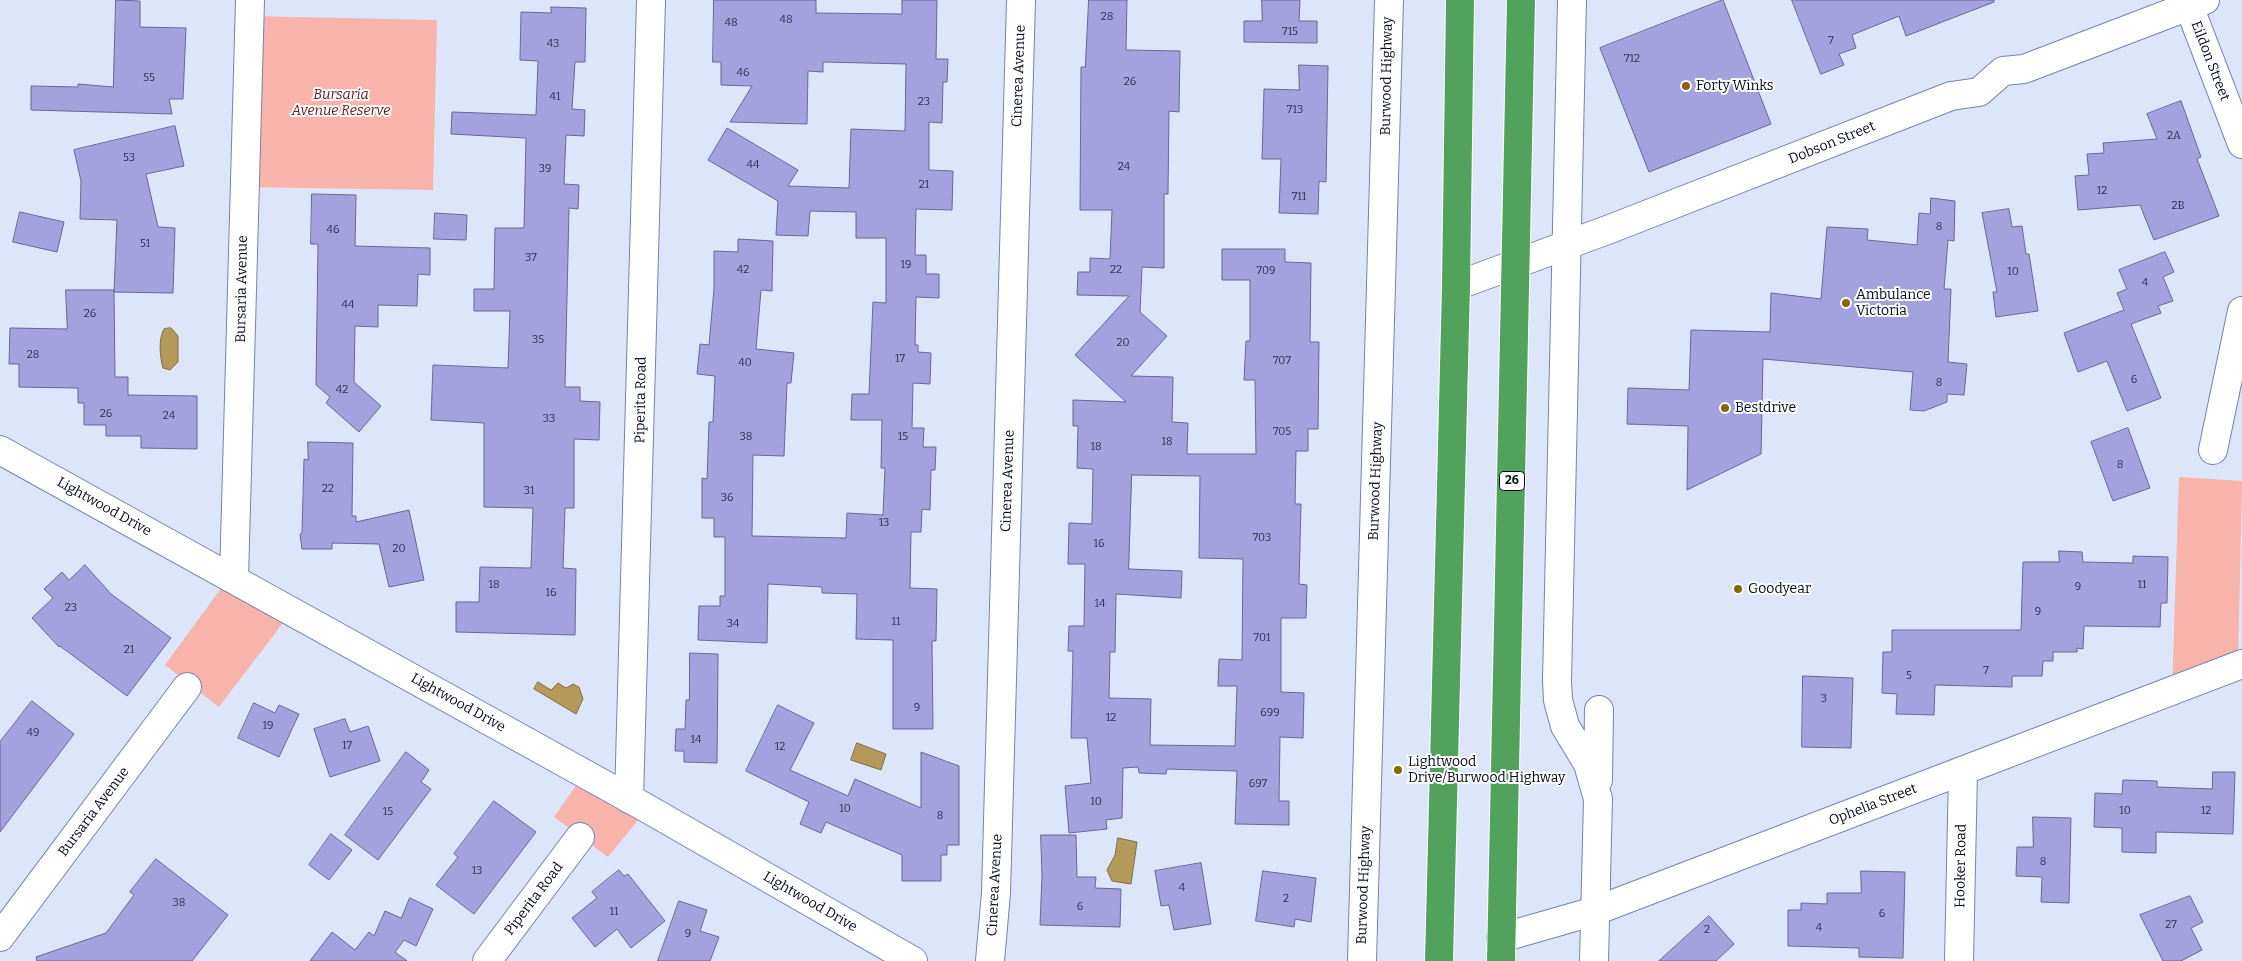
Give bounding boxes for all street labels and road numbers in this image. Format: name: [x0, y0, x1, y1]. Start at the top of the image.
street label: Burwood Highway: [1378, 16, 1396, 136]
street label: Eildon Street: [2187, 19, 2233, 103]
street label: Cinerea Avenue: [1009, 24, 1029, 128]
street label: Dobson Street: [1786, 118, 1878, 168]
street label: Bursaria Avenue: [233, 235, 251, 343]
street label: Piperita Road: [632, 356, 650, 444]
street label: Burwood Highway: [1366, 421, 1386, 541]
street label: Cinerea Avenue: [998, 429, 1018, 533]
road number: 26: [1500, 472, 1524, 491]
street label: Lightwood Drive: [54, 474, 154, 540]
street label: Lightwood Drive: [408, 670, 508, 736]
street label: Bursaria Avenue: [55, 764, 133, 860]
street label: Ophelia Street: [1827, 781, 1919, 829]
street label: Hooker Road: [1952, 824, 1970, 908]
street label: Burwood Highway: [1354, 825, 1374, 945]
street label: Cinerea Avenue: [984, 833, 1006, 937]
street label: Piperita Road: [501, 859, 567, 939]
street label: Lightwood Drive: [760, 868, 860, 936]

